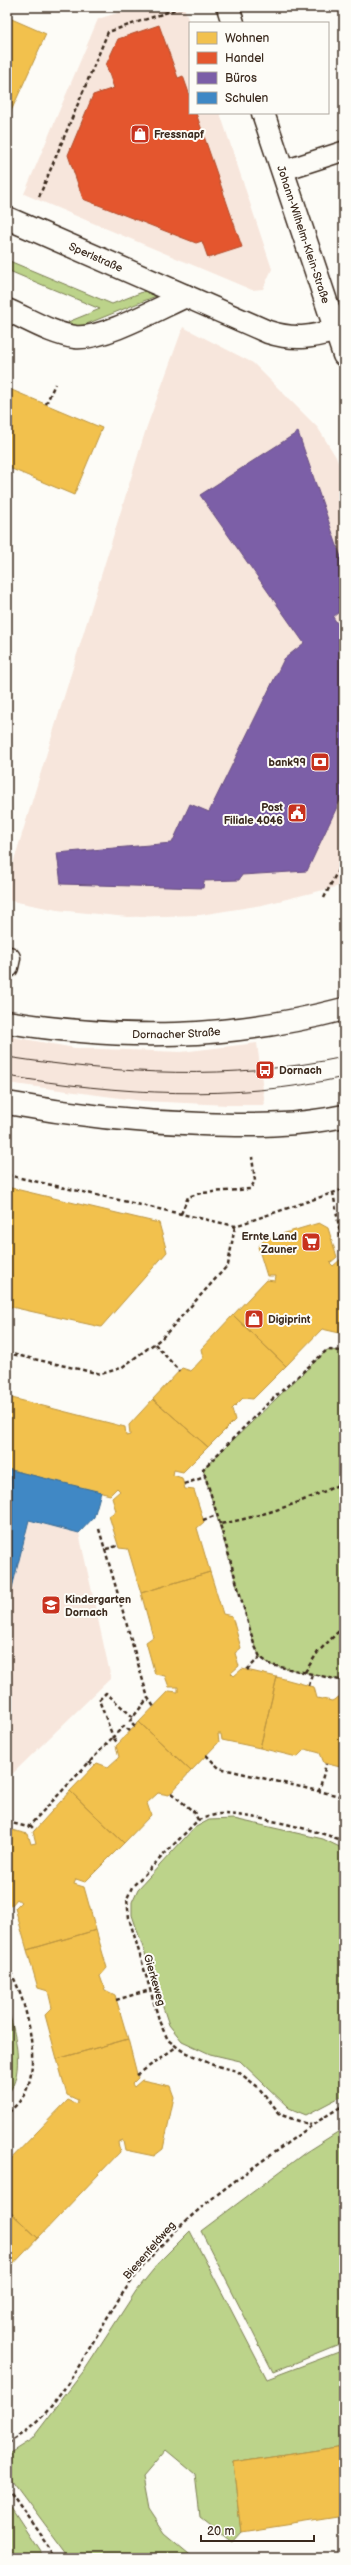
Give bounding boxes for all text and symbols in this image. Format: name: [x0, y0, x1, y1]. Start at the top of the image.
legend: [189, 22, 329, 114]
text: Wohnen: [225, 31, 270, 46]
text: Handel: [225, 51, 264, 66]
text: Büros: [225, 71, 257, 86]
text: Schulen: [225, 91, 269, 106]
shop icon: Fressnapf: [129, 123, 151, 145]
place label: Fressnapf: [154, 128, 205, 141]
street label: Johann-Wilhelm-Klein-Straße: [274, 164, 332, 306]
street label: Sperlstraße: [67, 240, 125, 275]
bank icon: bank99: [309, 751, 331, 773]
place label: bank99: [268, 756, 306, 769]
place label: Post Filiale 4046: [224, 801, 283, 827]
public building icon: Post Filiale 4046: [286, 802, 308, 824]
street label: Dornacher Straße: [132, 1025, 222, 1041]
bus stop icon: Dornach: [254, 1059, 276, 1081]
place label: Dornach: [279, 1064, 322, 1077]
place label: Ernte Land Zauner: [241, 1230, 298, 1256]
supermarket icon: Ernte Land Zauner: [300, 1231, 322, 1253]
shop icon: Digiprint: [243, 1308, 265, 1330]
place label: Digiprint: [268, 1313, 311, 1326]
place label: Kindergarten Dornach: [65, 1593, 131, 1619]
school or university icon: Kindergarten Dornach: [40, 1594, 62, 1616]
street label: Gierkeweg: [141, 1953, 168, 2008]
street label: Biesenfeldweg: [121, 2219, 178, 2282]
scale bar: [201, 2517, 314, 2543]
text: 20 m: [207, 2524, 234, 2539]

